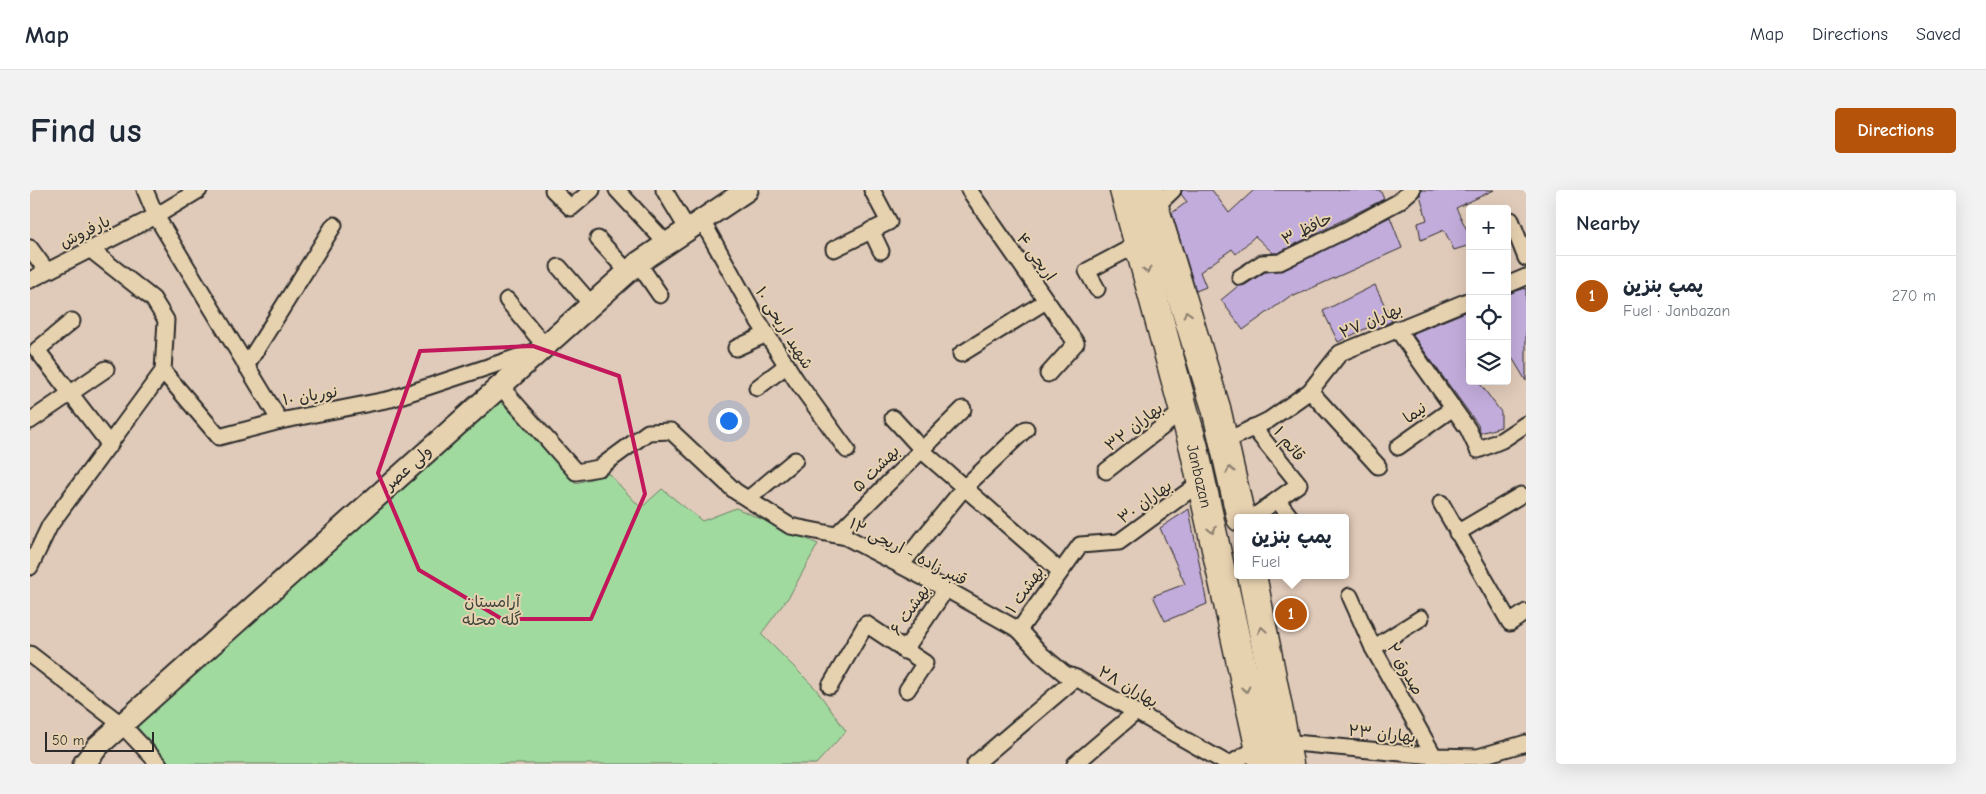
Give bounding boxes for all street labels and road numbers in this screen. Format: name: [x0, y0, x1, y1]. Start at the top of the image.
street label: حافظ ۳: [1279, 209, 1335, 249]
street label: بارفروش: [57, 212, 113, 252]
street label: اریحی ۴: [1012, 230, 1059, 285]
street label: شهید اریحی ۱۰: [751, 284, 816, 373]
street label: بهاران ۲۷: [1337, 300, 1405, 342]
street label: نوریان ۱۰: [281, 383, 339, 410]
street label: بهاران ۳۲: [1102, 399, 1166, 455]
street label: نیما: [1400, 399, 1430, 427]
street label: قائم ۱: [1267, 423, 1308, 467]
street label: ولی عصر: [379, 442, 436, 496]
street label: بهشت ۵: [849, 442, 903, 496]
street label: Janbazan: [1183, 442, 1215, 510]
street label: بهاران ۳۰: [1115, 476, 1175, 528]
street label: قنبر زاده - اریحی ۱۲: [846, 515, 970, 590]
street label: بهشت ۱: [1002, 563, 1048, 617]
street label: بهشت ۶: [887, 581, 933, 639]
street label: صدوق ۲: [1382, 640, 1427, 699]
street label: بهاران ۲۸: [1095, 663, 1161, 711]
street label: بهاران ۲۳: [1347, 722, 1417, 746]

